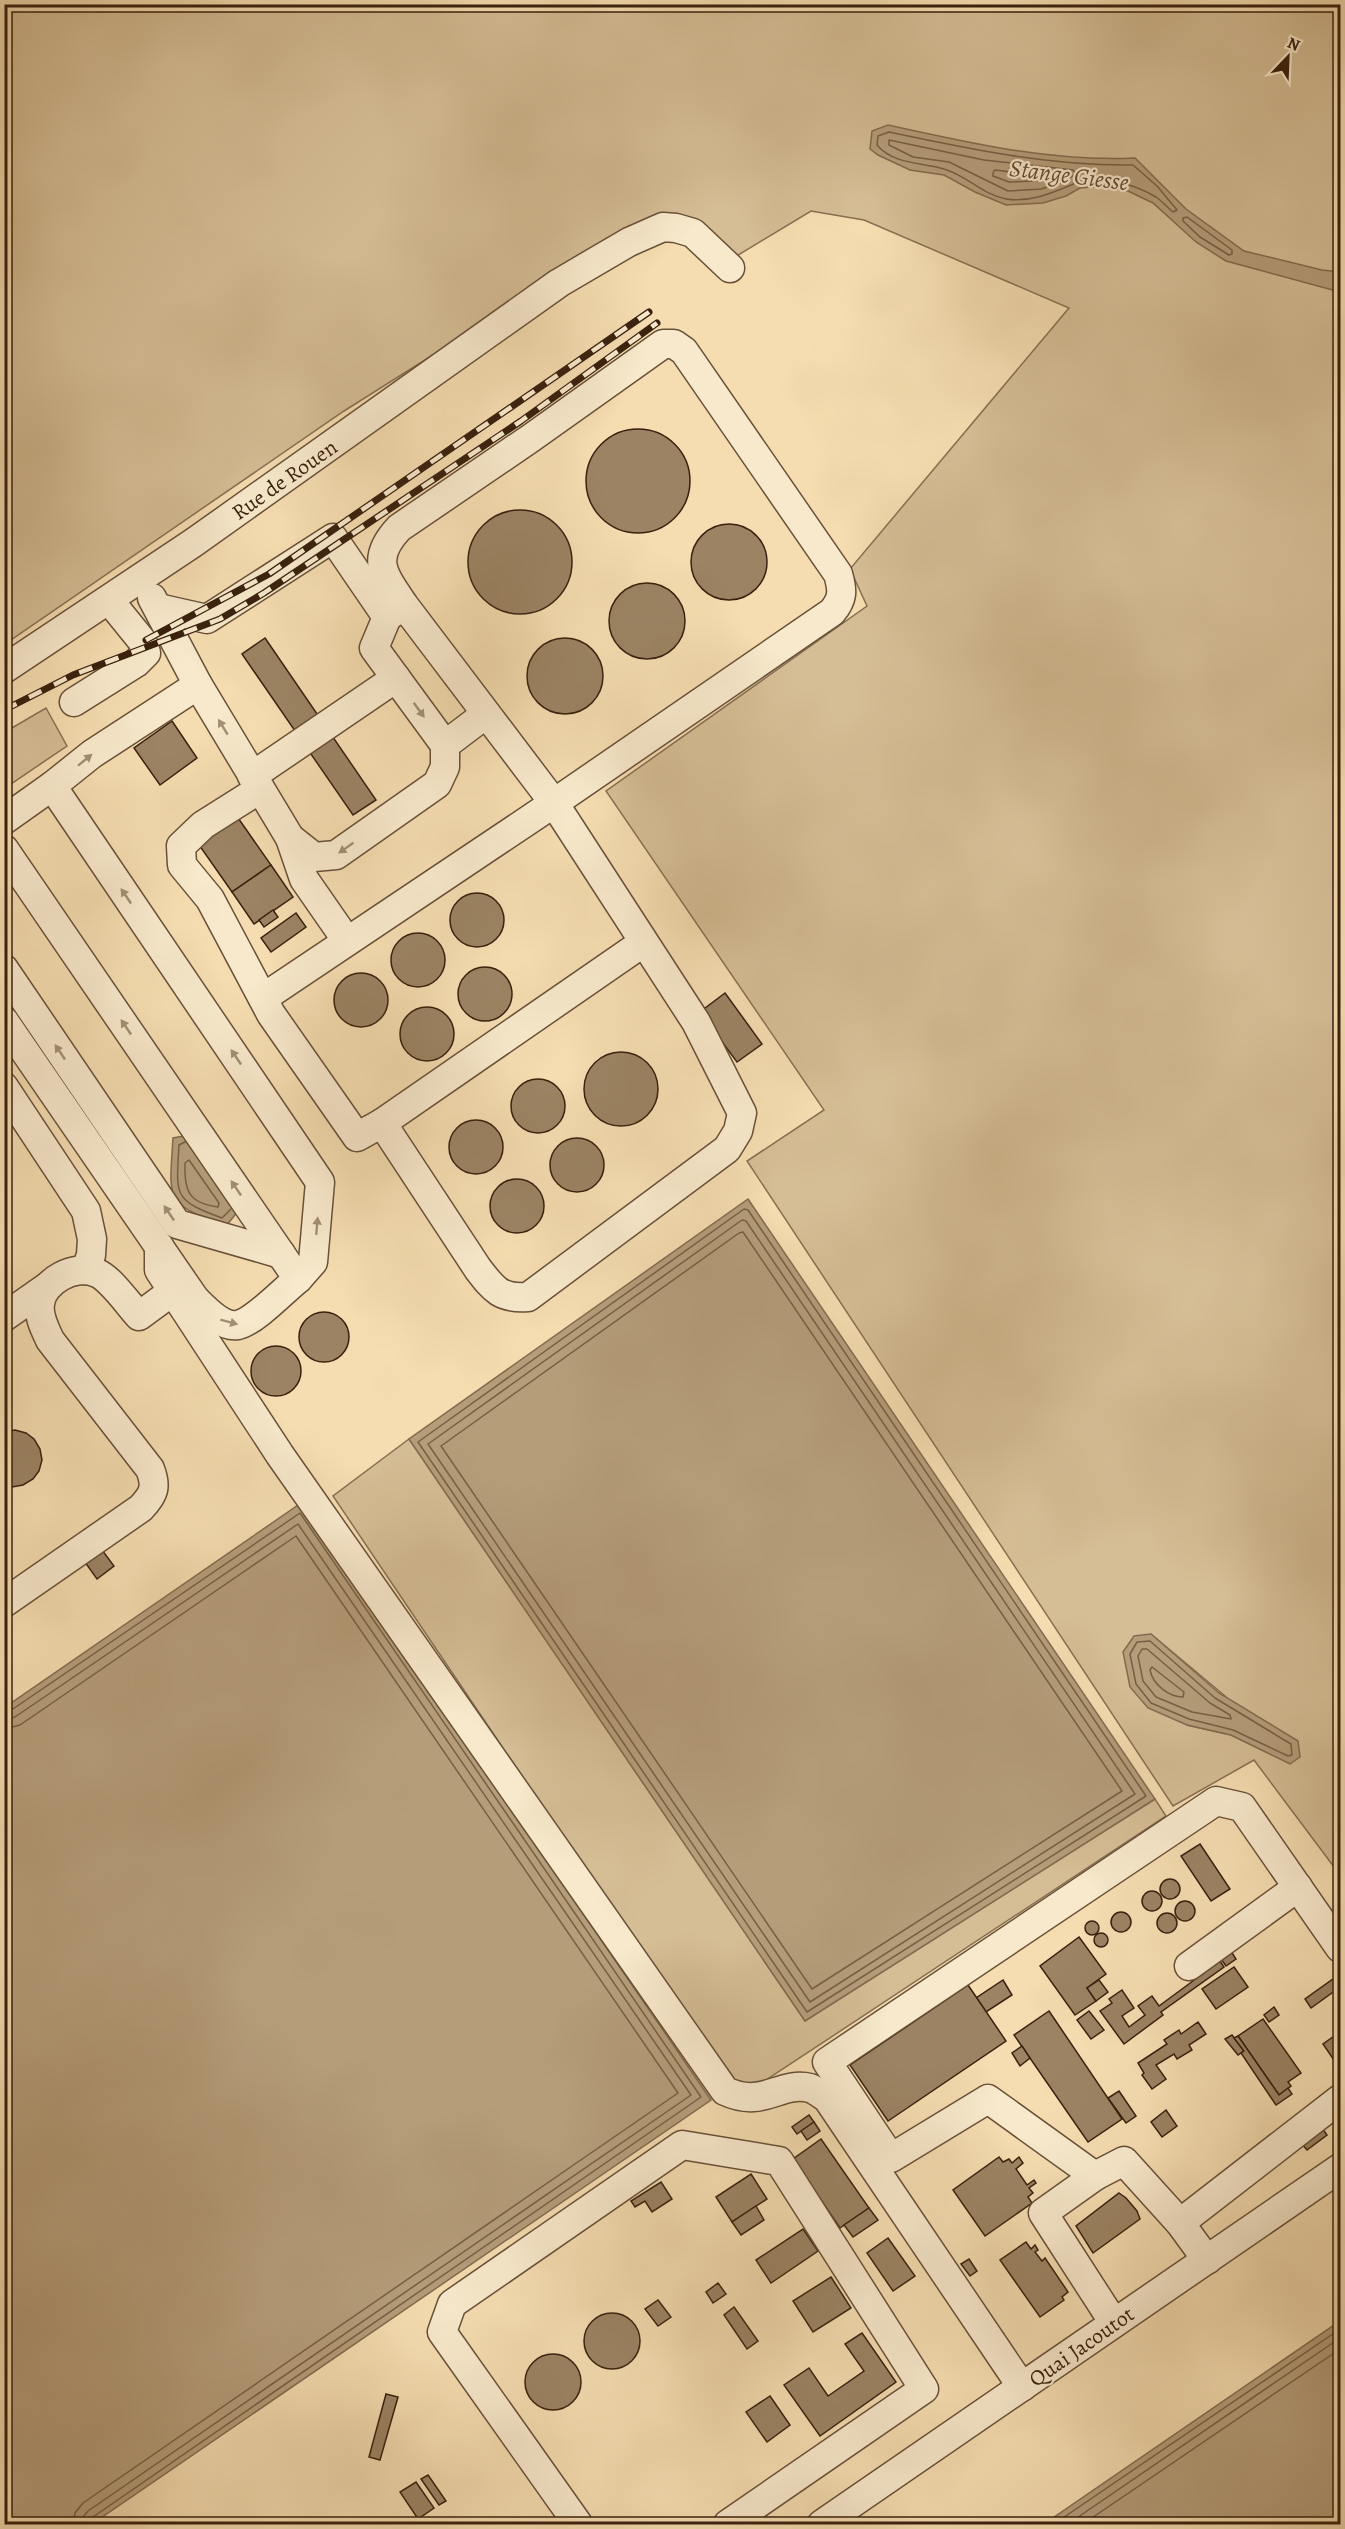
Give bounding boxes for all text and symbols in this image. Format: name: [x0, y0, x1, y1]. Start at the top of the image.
north arrow: [1258, 27, 1318, 87]
text: N: [1284, 32, 1303, 57]
water label: Stange Giesse: [1008, 152, 1131, 198]
street label: Rue de Rouen: [226, 432, 343, 527]
one-way arrow: [413, 701, 425, 717]
one-way arrow: [217, 719, 228, 735]
one-way arrow: [77, 753, 93, 766]
one-way arrow: [339, 842, 355, 854]
one-way arrow: [121, 888, 132, 904]
one-way arrow: [121, 1019, 132, 1035]
one-way arrow: [54, 1044, 66, 1060]
one-way arrow: [230, 1050, 242, 1066]
one-way arrow: [231, 1180, 242, 1196]
one-way arrow: [164, 1205, 175, 1221]
one-way arrow: [312, 1217, 321, 1236]
one-way arrow: [220, 1318, 238, 1327]
street label: Quai Jacoutot: [1023, 2299, 1140, 2394]

